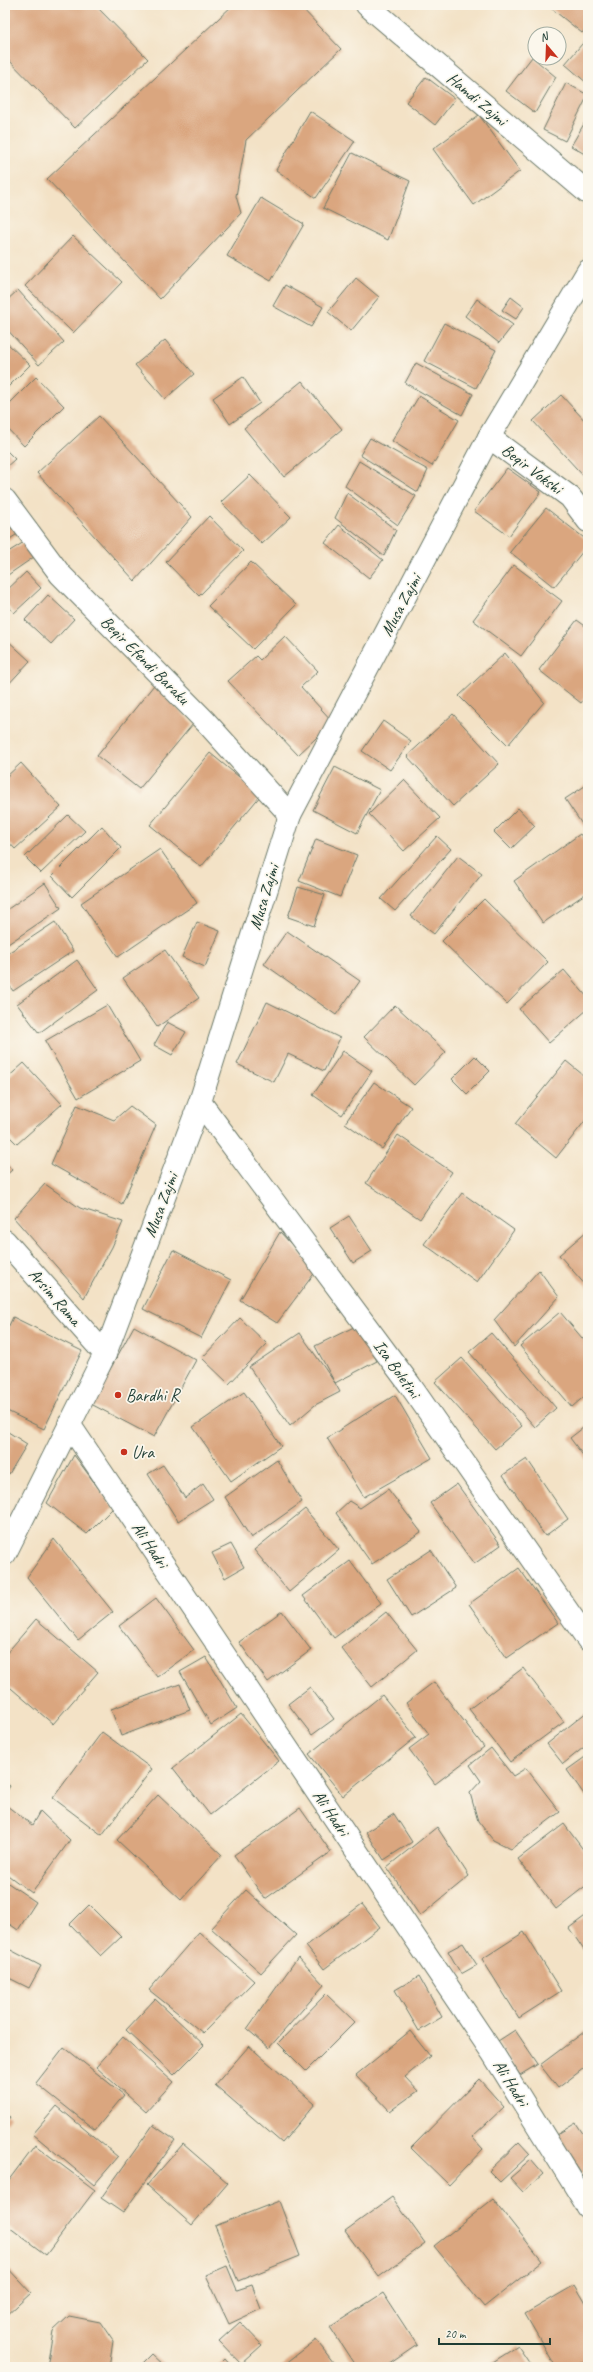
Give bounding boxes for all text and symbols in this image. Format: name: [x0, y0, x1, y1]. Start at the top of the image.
north arrow: [527, 26, 567, 66]
text: N: [538, 28, 551, 44]
street label: Hamdi Zajmi: [442, 68, 513, 132]
street label: Beqir Vokshi: [497, 439, 568, 500]
street label: Musa Zajmi: [376, 569, 427, 640]
street label: Beqir Efendi Baraku: [96, 611, 195, 710]
street label: Musa Zajmi: [244, 860, 284, 932]
street label: Musa Zajmi: [139, 1168, 183, 1240]
street label: Arsim Rama: [24, 1264, 87, 1332]
street label: Isa Boletini: [369, 1336, 426, 1404]
place label: Bardhi R: [126, 1385, 181, 1406]
marker: Bardhi R: [113, 1390, 123, 1400]
place label: Ura: [132, 1442, 155, 1463]
marker: Ura: [119, 1447, 129, 1457]
street label: Ali Hadri: [127, 1518, 175, 1574]
street label: Ali Hadri: [308, 1786, 356, 1842]
street label: Ali Hadri: [489, 2056, 535, 2113]
scale bar: [439, 2320, 550, 2346]
text: 20 m: [445, 2326, 467, 2342]

